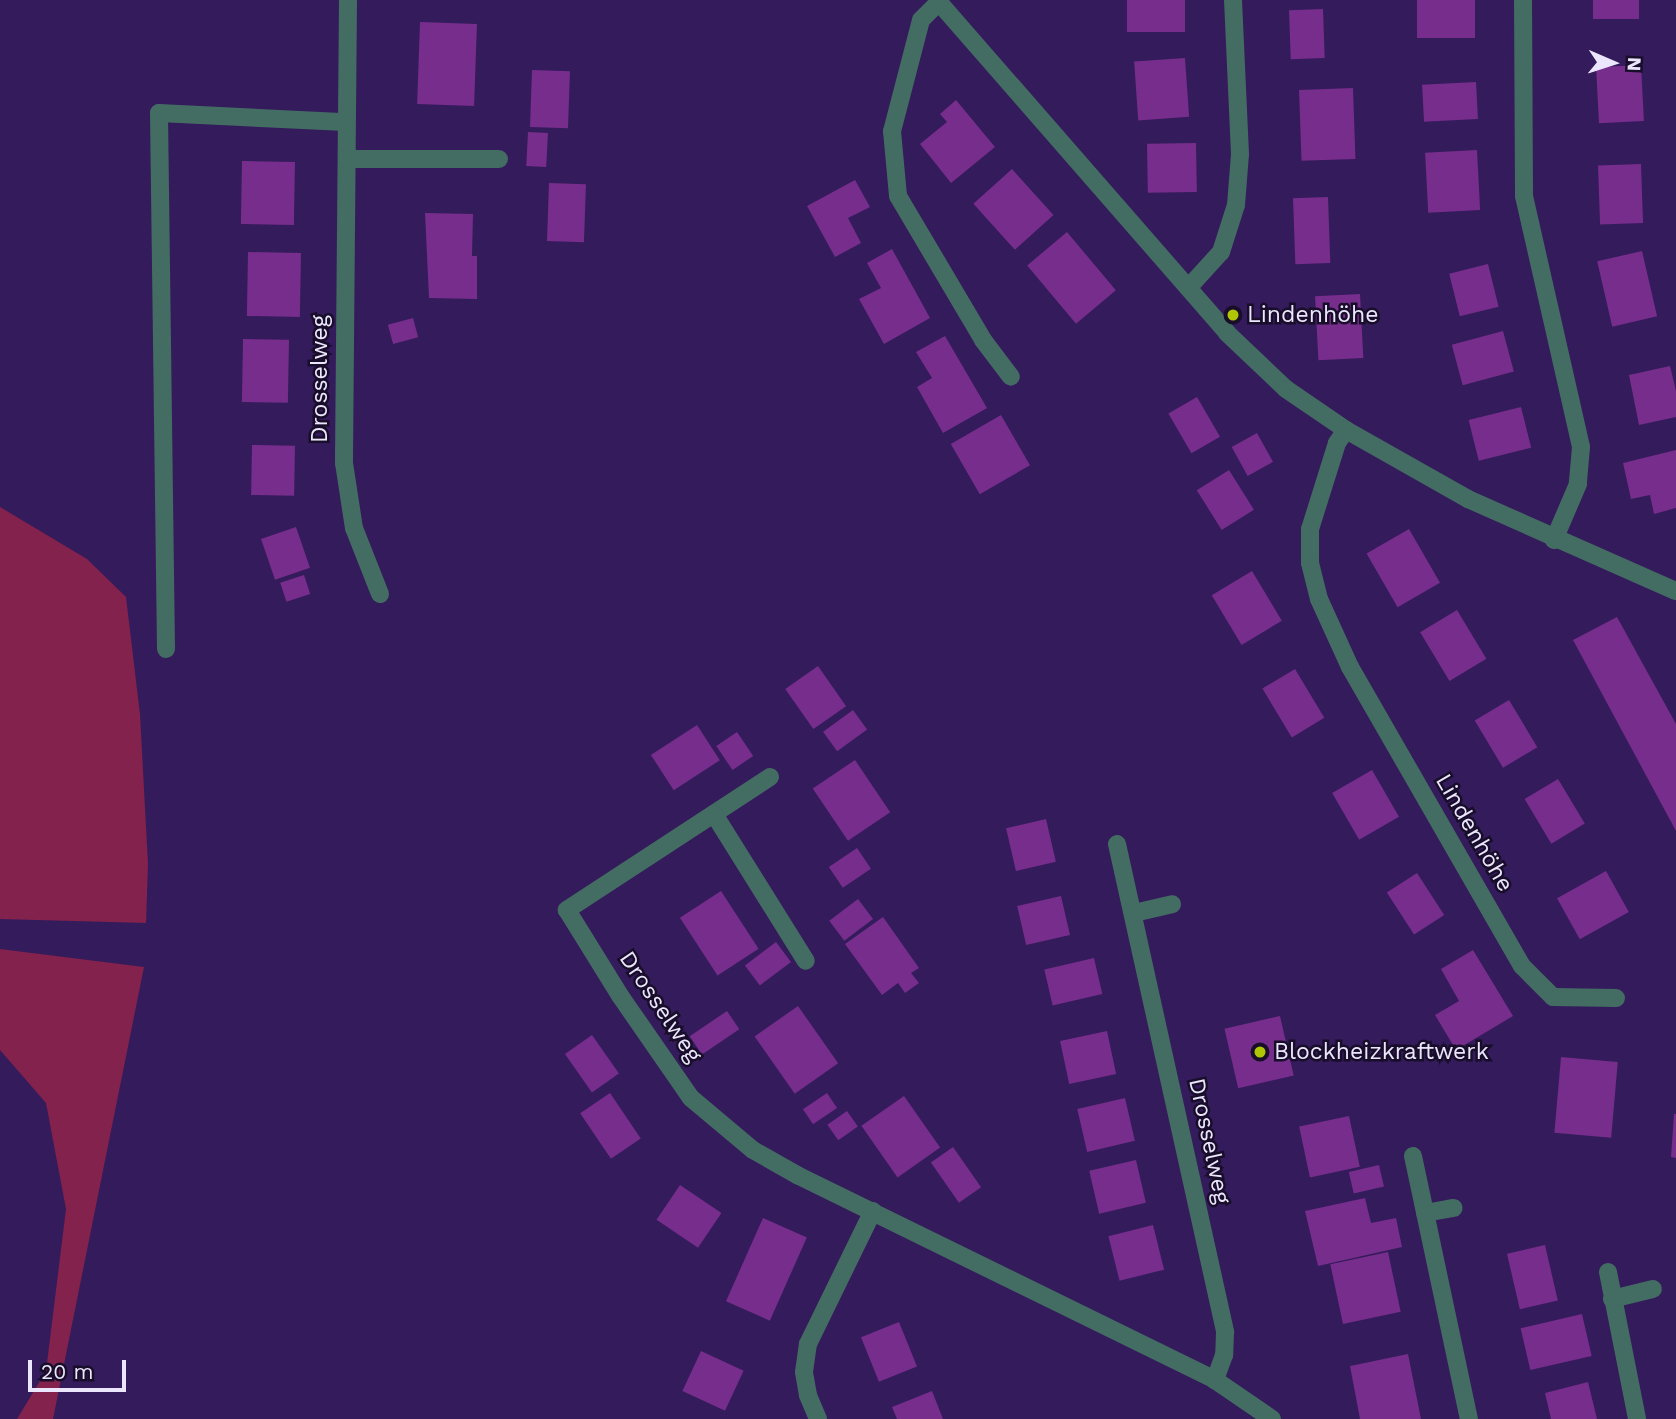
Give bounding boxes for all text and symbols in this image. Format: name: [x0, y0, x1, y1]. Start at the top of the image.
north arrow: [1578, 28, 1648, 98]
text: N: [1623, 56, 1646, 72]
place label: Lindenhöhe: [1247, 301, 1379, 329]
marker: Lindenhöhe: [1225, 307, 1241, 323]
street label: Drosselweg: [306, 315, 334, 443]
street label: Lindenhöhe: [1429, 769, 1519, 897]
street label: Drosselweg: [613, 946, 707, 1068]
place label: Blockheizkraftwerk: [1274, 1038, 1489, 1066]
marker: Blockheizkraftwerk: [1252, 1044, 1268, 1060]
street label: Drosselweg: [1182, 1076, 1236, 1206]
scale bar: [32, 1346, 130, 1390]
text: 20 m: [41, 1359, 93, 1384]

